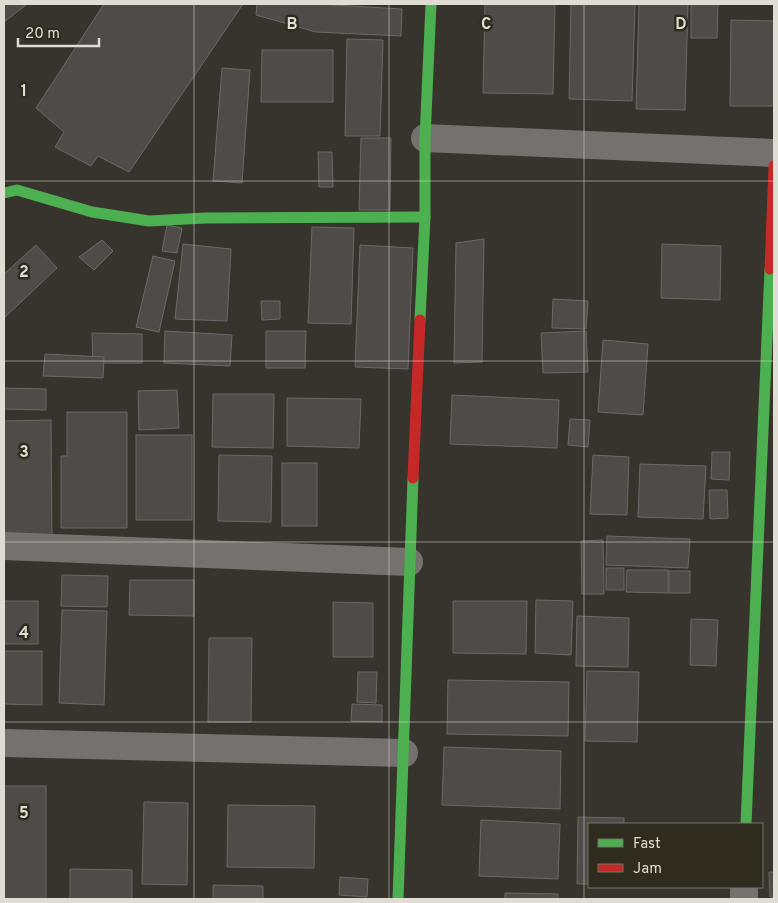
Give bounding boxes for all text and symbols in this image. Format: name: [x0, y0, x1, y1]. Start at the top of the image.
scale bar: [18, 15, 99, 47]
text: B: [286, 15, 298, 35]
text: C: [481, 15, 491, 35]
text: D: [675, 15, 687, 35]
text: 20 m: [25, 25, 60, 44]
text: 1: [21, 82, 27, 102]
text: 2: [19, 263, 29, 283]
text: 3: [19, 443, 29, 463]
text: 4: [19, 624, 29, 644]
text: 5: [19, 804, 29, 824]
legend: [588, 823, 763, 888]
text: Fast: [633, 835, 661, 854]
text: Jam: [633, 860, 662, 879]

